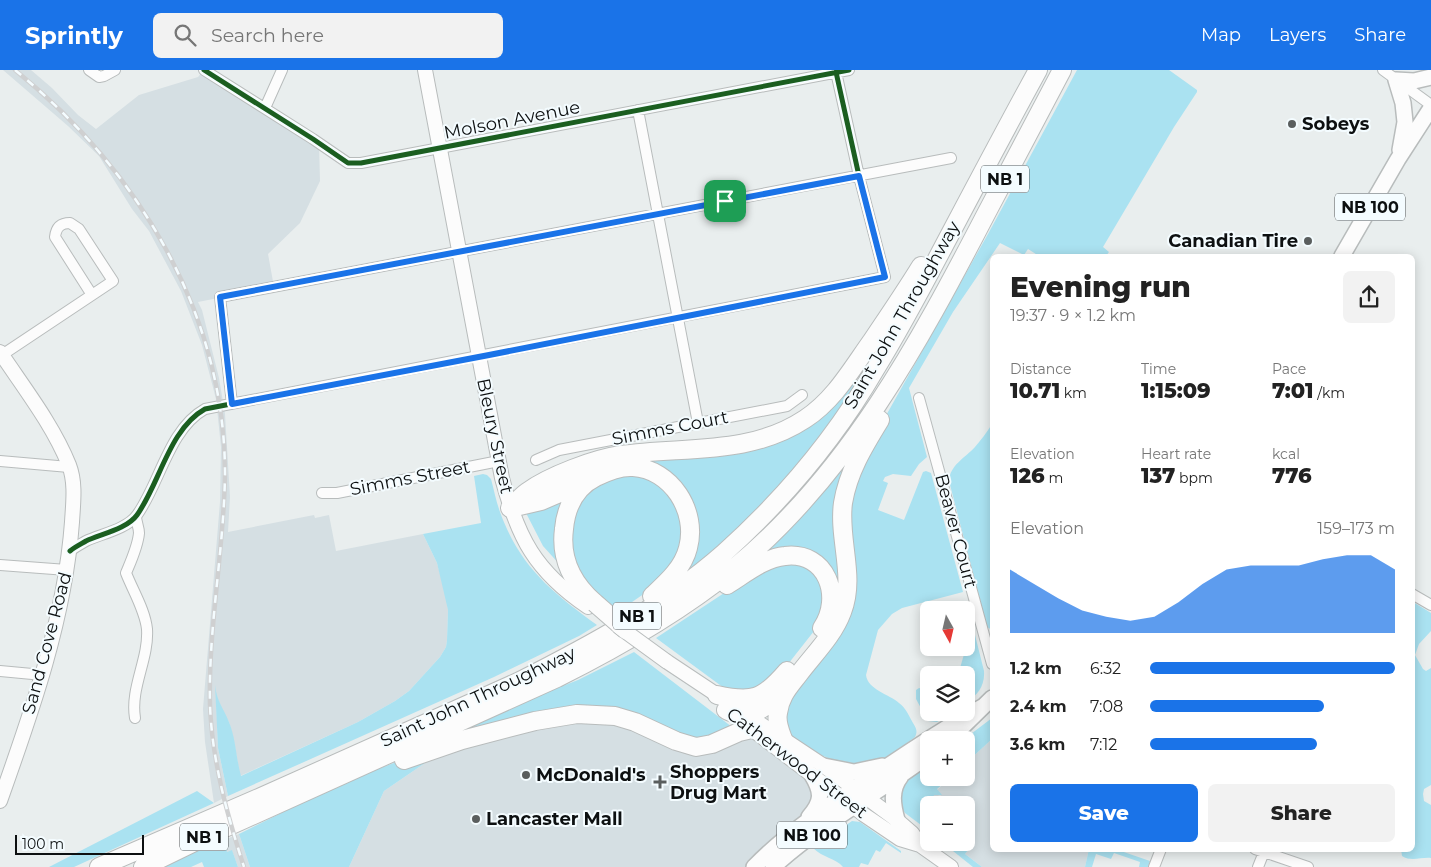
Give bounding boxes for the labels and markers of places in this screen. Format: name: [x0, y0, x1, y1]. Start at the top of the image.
place label: Sobeys: [1302, 113, 1370, 135]
marker: Sobeys: [1286, 118, 1298, 130]
pin: [704, 180, 746, 222]
place label: Canadian Tire: [1168, 230, 1298, 252]
marker: Canadian Tire: [1302, 235, 1314, 247]
place label: Shoppers Drug Mart: [670, 761, 767, 804]
place label: McDonald's: [536, 764, 646, 786]
marker: McDonald's: [520, 769, 532, 781]
marker: Shoppers Drug Mart: [654, 776, 666, 788]
place label: Lancaster Mall: [486, 808, 623, 830]
marker: Lancaster Mall: [470, 813, 482, 825]

